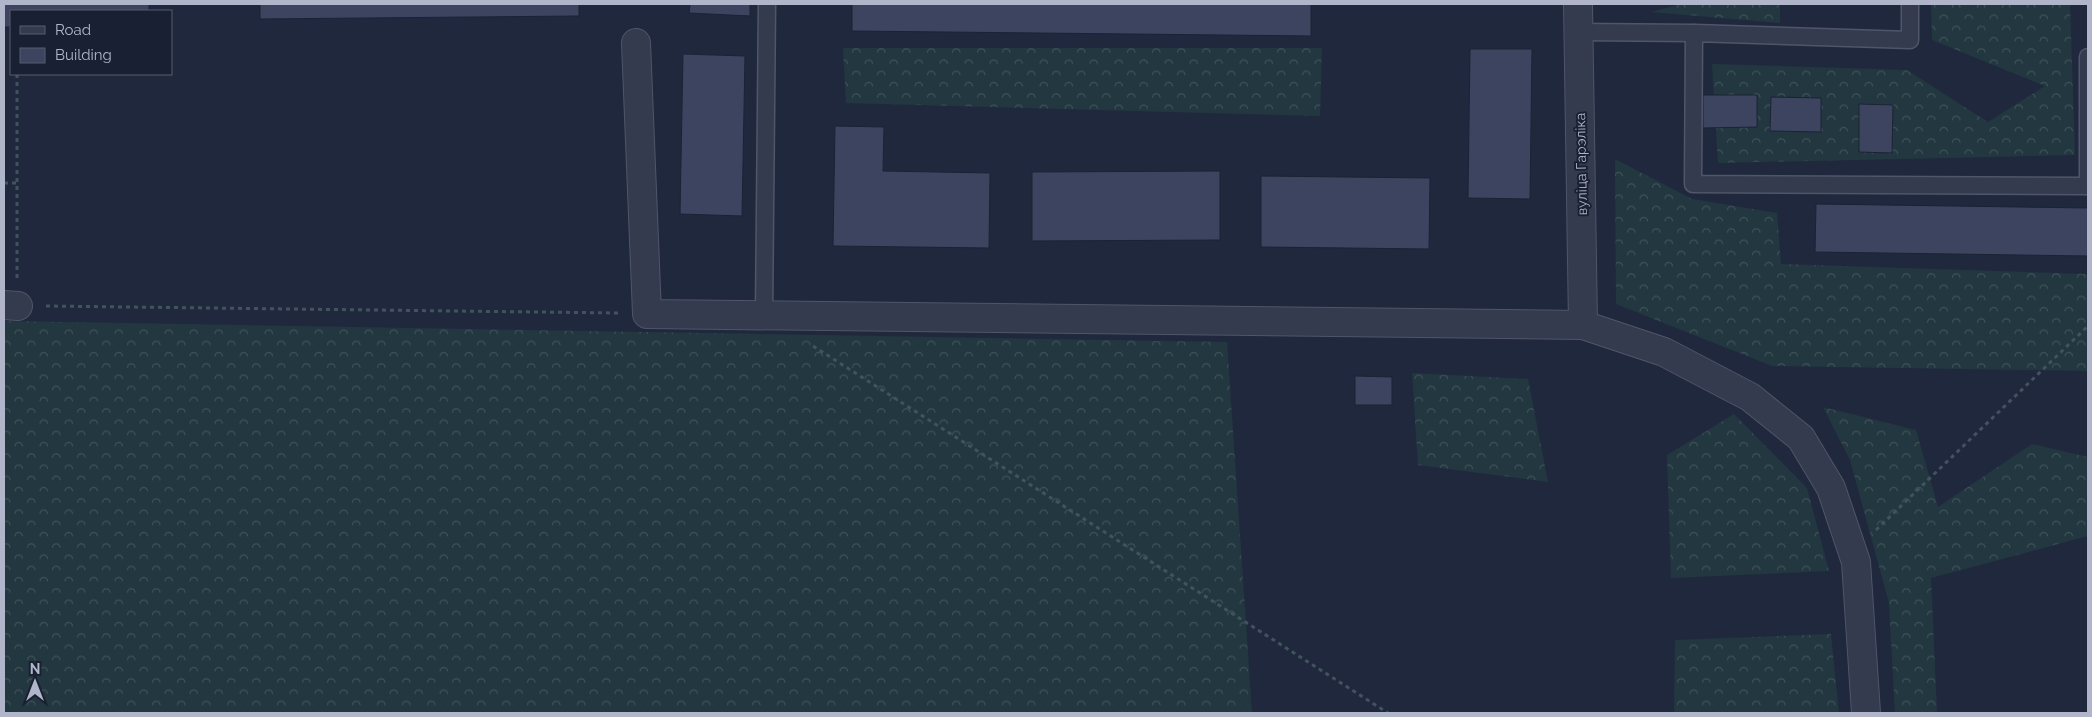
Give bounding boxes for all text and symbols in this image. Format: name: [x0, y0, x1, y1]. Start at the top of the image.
legend: [10, 10, 172, 75]
text: Road: [55, 21, 91, 39]
text: Building: [55, 46, 112, 64]
street label: вуліца Гарэліка: [1572, 113, 1590, 215]
north arrow: [10, 657, 60, 707]
text: N: [30, 661, 40, 677]

